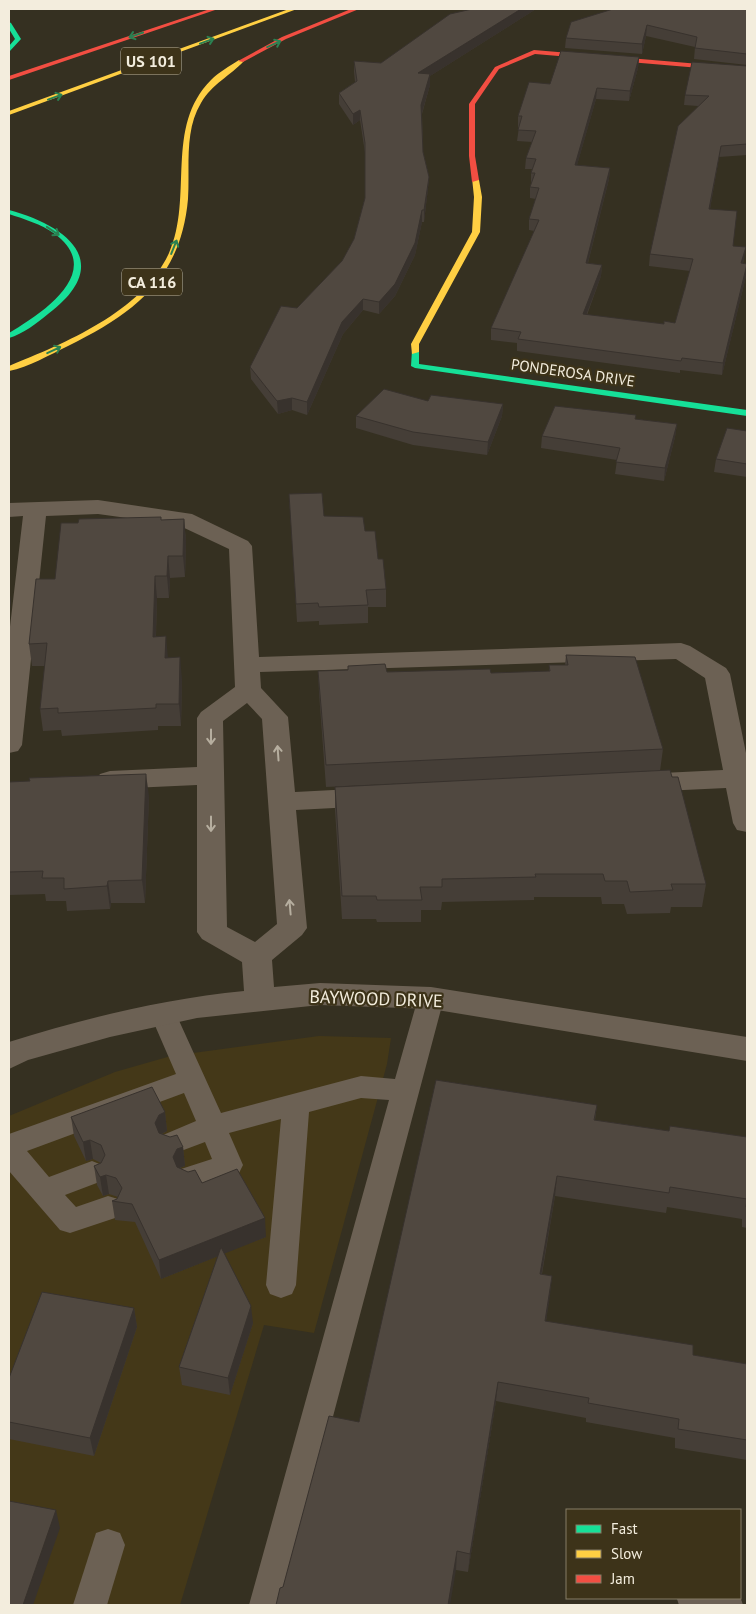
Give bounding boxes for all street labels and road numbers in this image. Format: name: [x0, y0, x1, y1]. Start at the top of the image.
road number: US 101: [121, 48, 181, 74]
road number: CA 116: [122, 268, 182, 296]
street label: PONDEROSA DRIVE: [510, 354, 636, 391]
street label: BAYWOOD DRIVE: [309, 985, 443, 1012]

